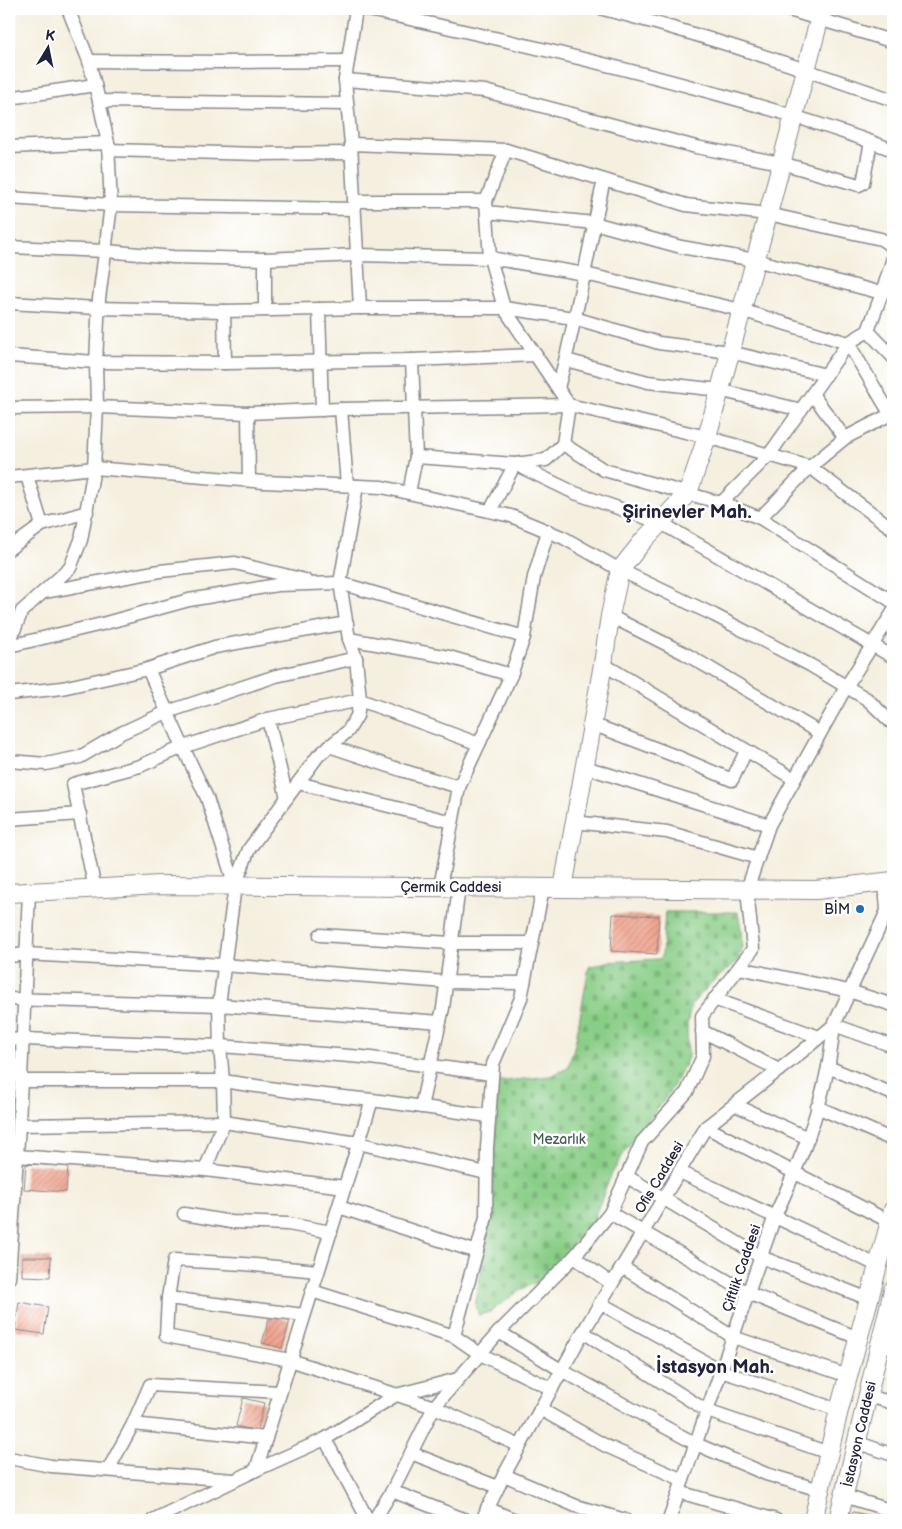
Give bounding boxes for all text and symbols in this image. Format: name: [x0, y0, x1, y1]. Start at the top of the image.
north arrow: [22, 22, 72, 72]
text: K: [44, 26, 57, 45]
district label: Şirinevler Mah.: [622, 501, 752, 524]
street label: Çermik Caddesi: [400, 879, 502, 896]
place label: BİM: [824, 900, 850, 918]
marker: BİM: [854, 903, 866, 915]
park label: Mezarlık: [532, 1131, 586, 1148]
street label: Ofis Caddesi: [631, 1138, 687, 1216]
street label: Çiftlik Caddesi: [719, 1222, 764, 1314]
district label: İstasyon Mah.: [656, 1354, 774, 1379]
street label: İstasyon Caddesi: [838, 1379, 880, 1489]

